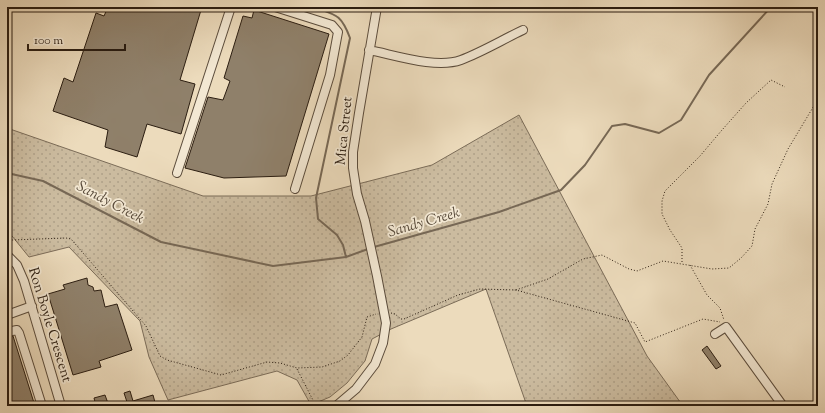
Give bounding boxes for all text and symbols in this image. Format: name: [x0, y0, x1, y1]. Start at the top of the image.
scale bar: [28, 26, 125, 52]
text: 100 m: [34, 32, 63, 50]
street label: Mica Street: [331, 96, 359, 166]
water label: Sandy Creek: [72, 176, 148, 230]
water label: Sandy Creek: [386, 203, 463, 243]
street label: Ron Boyle Crescent: [22, 265, 76, 385]

